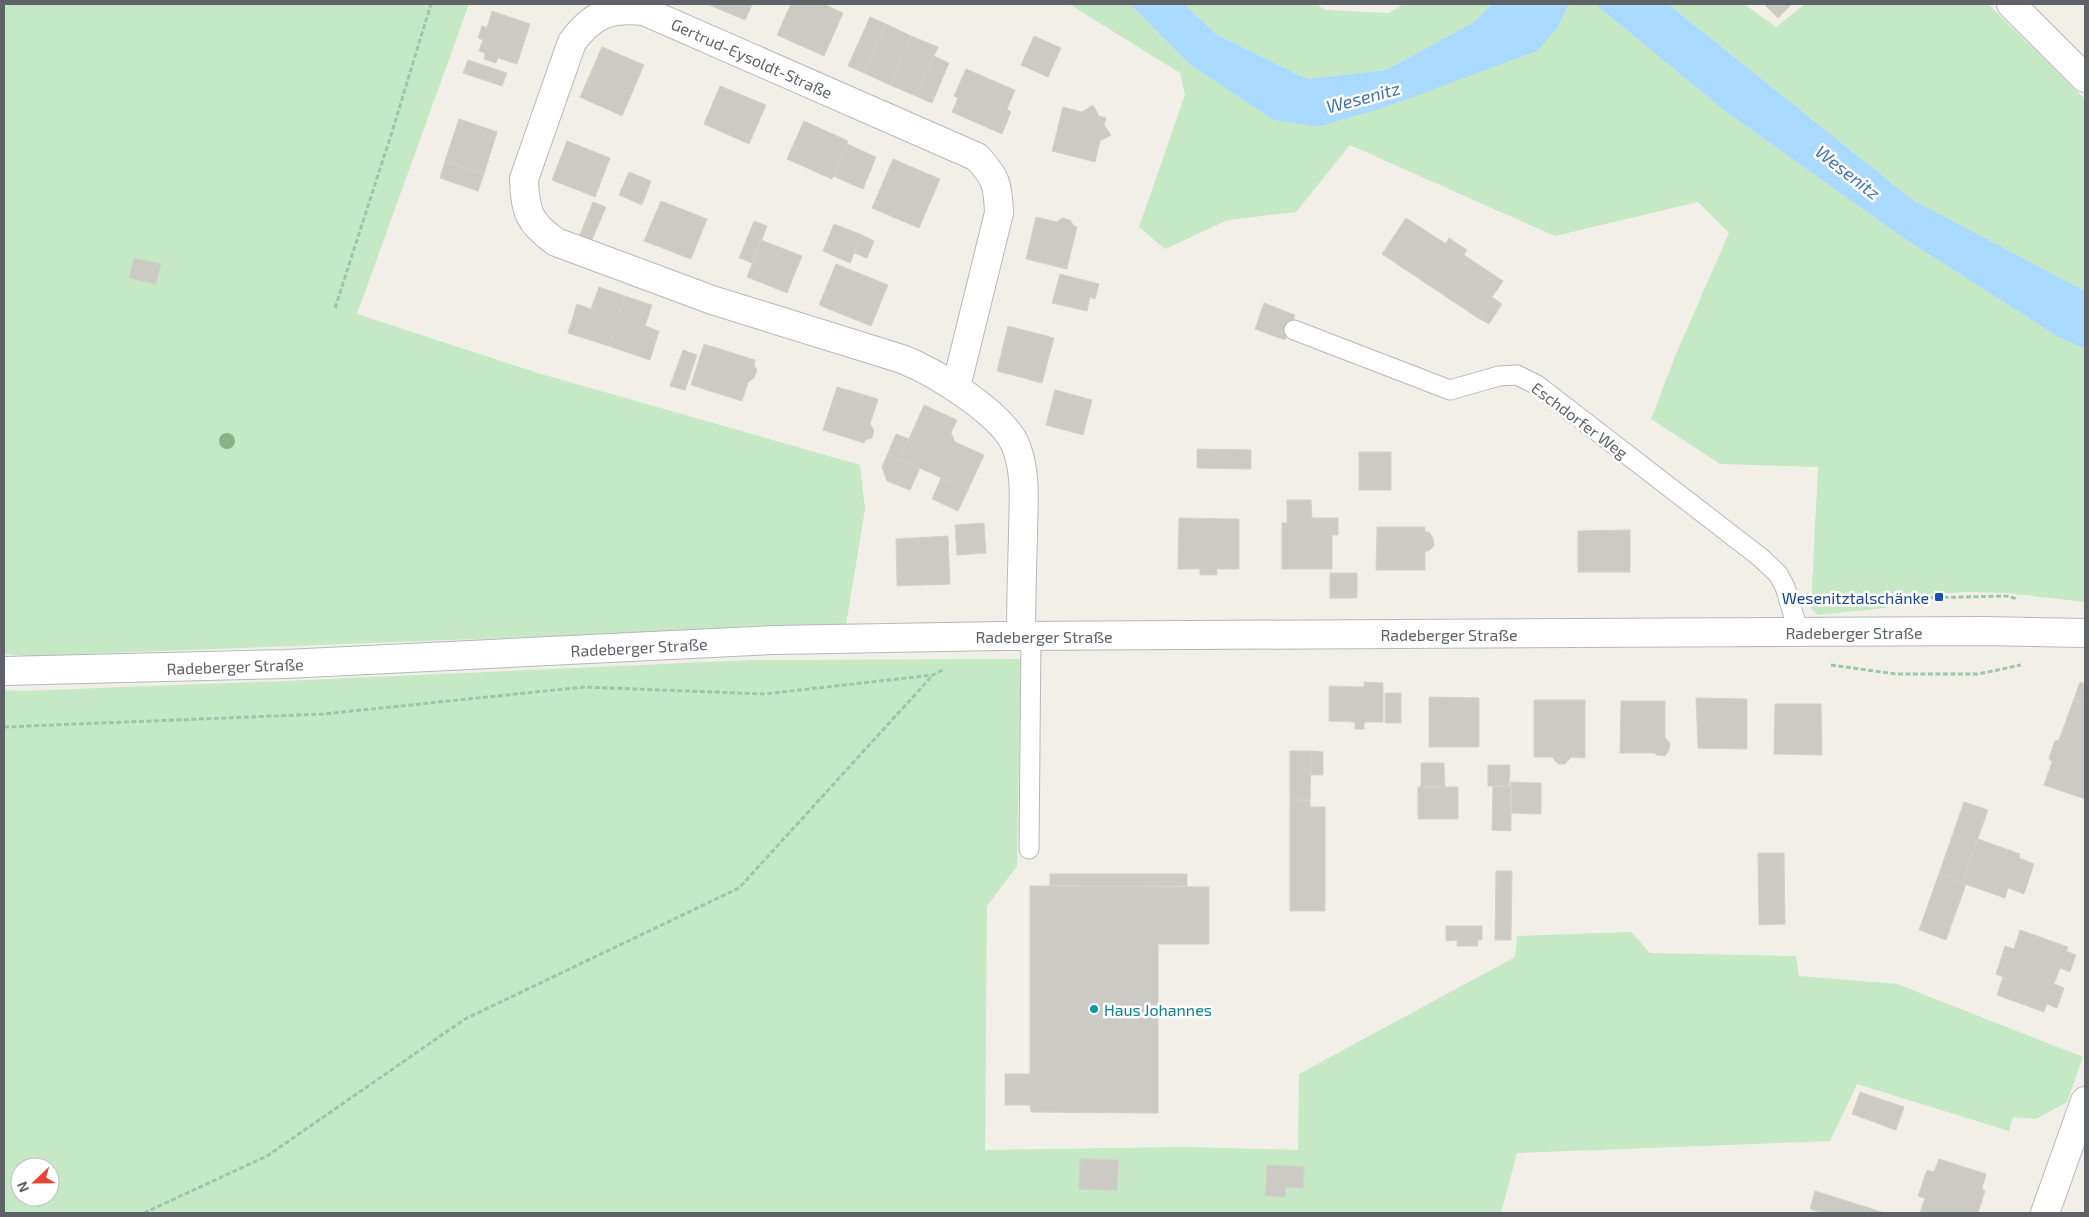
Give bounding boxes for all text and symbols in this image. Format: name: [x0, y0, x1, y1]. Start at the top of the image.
street label: Gertrud-Eysoldt-Straße: [669, 14, 835, 102]
water label: Wesenitz: [1324, 77, 1402, 117]
water label: Wesenitz: [1811, 140, 1885, 204]
street label: Eschdorfer Weg: [1528, 378, 1632, 462]
place label: Wesenitztalschänke: [1782, 588, 1929, 607]
marker: Wesenitztalschänke: [1933, 591, 1945, 603]
street label: Radeberger Straße: [1785, 623, 1923, 642]
street label: Radeberger Straße: [1380, 625, 1518, 644]
street label: Radeberger Straße: [975, 627, 1113, 646]
street label: Radeberger Straße: [570, 634, 708, 660]
street label: Radeberger Straße: [166, 654, 304, 678]
place label: Haus Johannes: [1104, 1000, 1212, 1019]
marker: Haus Johannes: [1088, 1003, 1100, 1015]
north arrow: [10, 1157, 60, 1207]
text: N: [13, 1179, 32, 1195]

